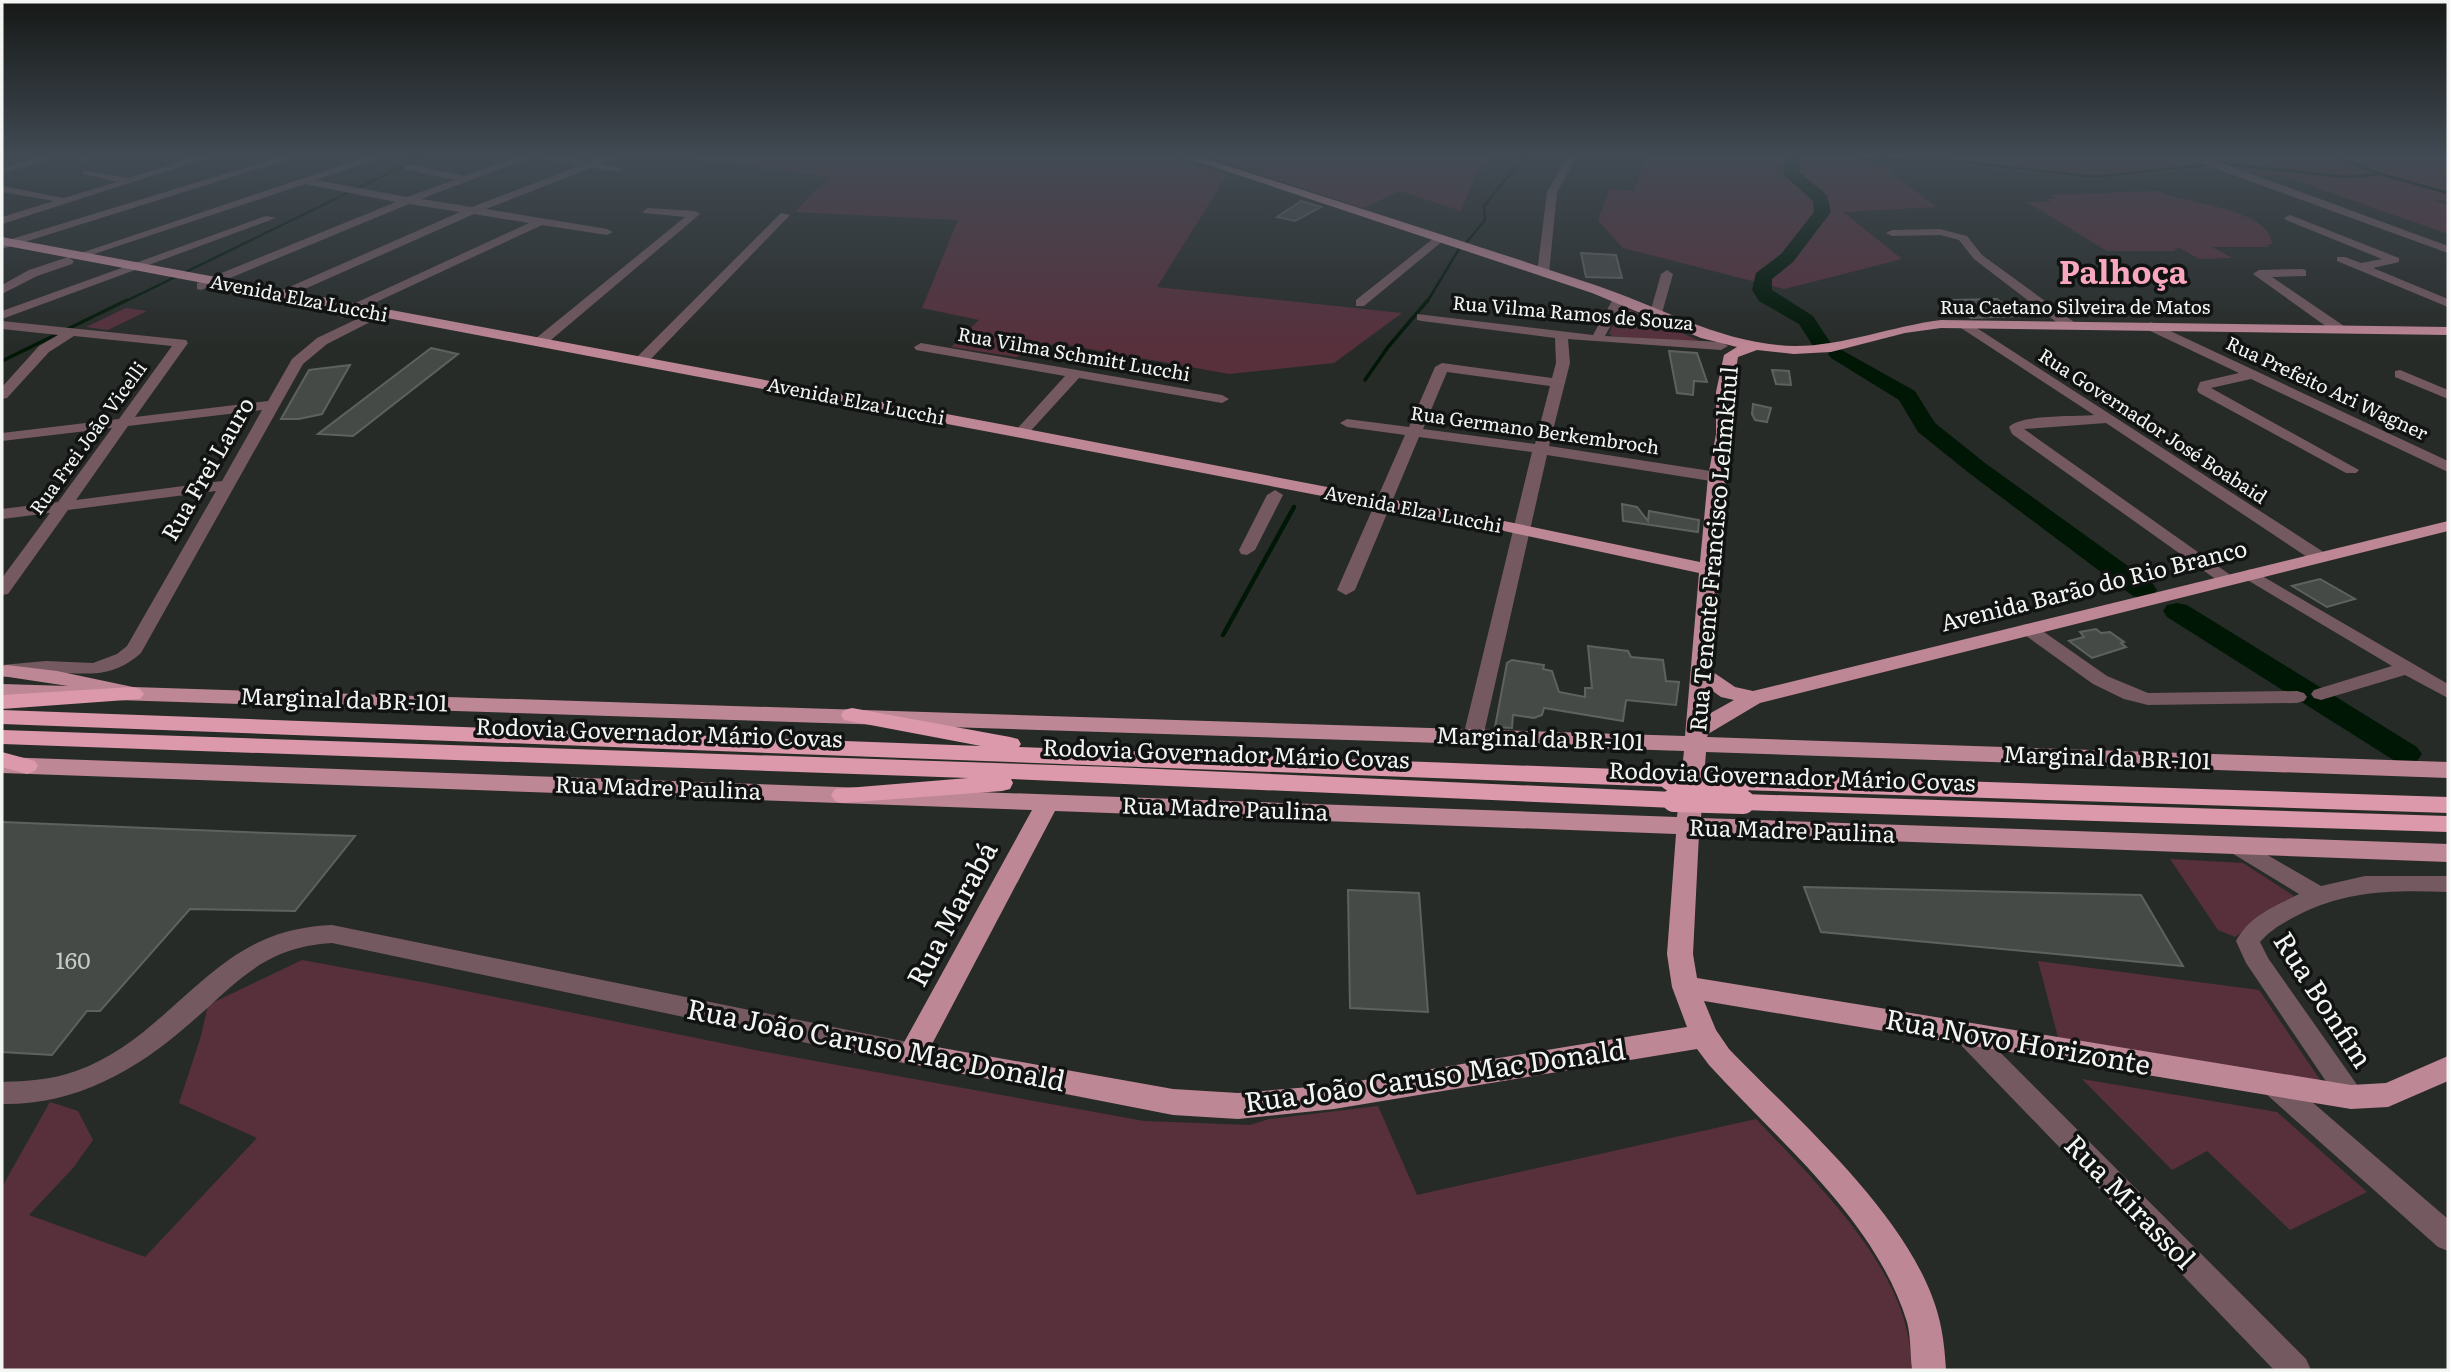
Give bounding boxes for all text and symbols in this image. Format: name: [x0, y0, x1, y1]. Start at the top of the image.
district label: Palhoça: [2059, 246, 2188, 294]
street label: Avenida Elza Lucchi: [208, 266, 390, 328]
street label: Rua Vilma Ramos de Souza: [1451, 288, 1696, 337]
street label: Rua Caetano Silveira de Matos: [1940, 292, 2211, 320]
street label: Rua Vilma Schmitt Lucchi: [956, 319, 1193, 387]
street label: Rua Prefeito Ari Wagner: [2222, 328, 2433, 446]
street label: Rua Governador José Boabaid: [2034, 341, 2274, 510]
street label: Rua Frei João Vicelli: [22, 355, 152, 520]
street label: Rua Tenente Francisco Lehmkhul: [1679, 364, 1745, 733]
street label: Avenida Elza Lucchi: [765, 369, 947, 431]
street label: Rua Frei Lauro: [151, 390, 261, 546]
street label: Rua Germano Berkembroch: [1409, 398, 1661, 460]
street label: Avenida Elza Lucchi: [1322, 477, 1504, 539]
street label: Avenida Barão do Rio Branco: [1937, 530, 2250, 639]
street label: Marginal da BR-101: [240, 677, 449, 719]
street label: Rodovia Governador Mário Covas: [475, 708, 843, 754]
street label: Marginal da BR-101: [1436, 716, 1645, 758]
street label: Rodovia Governador Mário Covas: [1042, 729, 1410, 775]
street label: Marginal da BR-101: [2003, 735, 2212, 777]
street label: Rodovia Governador Mário Covas: [1608, 752, 1976, 798]
street label: Rua Madre Paulina: [554, 765, 762, 807]
street label: Rua Madre Paulina: [1121, 786, 1329, 828]
street label: Rua Madre Paulina: [1688, 808, 1896, 850]
street label: Rua Marabá: [894, 833, 1006, 993]
street label: Rua Bonfim: [2265, 922, 2385, 1076]
house number: 160: [55, 942, 91, 976]
street label: Rua João Caruso Mac Donald: [684, 986, 1069, 1100]
street label: Rua Novo Horizonte: [1883, 996, 2154, 1084]
street label: Rua João Caruso Mac Donald: [1241, 1026, 1628, 1122]
street label: Rua Mirassol: [2056, 1124, 2207, 1278]

